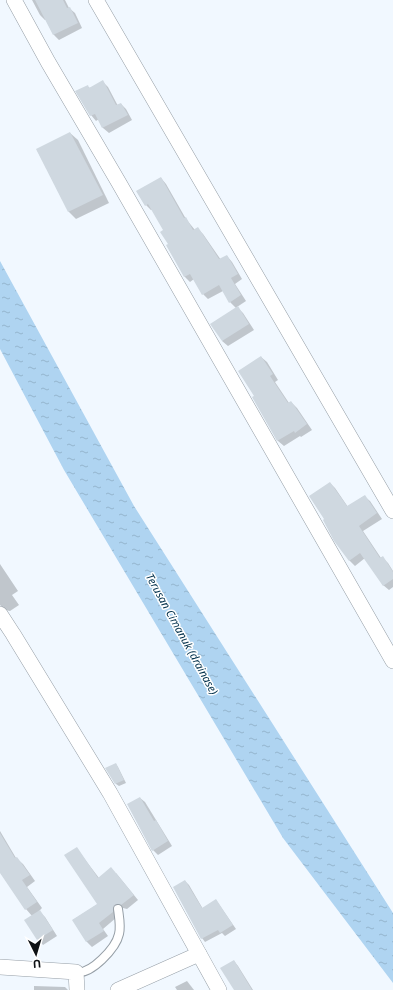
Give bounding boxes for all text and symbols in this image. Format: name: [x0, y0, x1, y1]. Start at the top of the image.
water label: Terusan Cimanuk (drainase): [143, 571, 222, 697]
north arrow: [16, 934, 56, 974]
text: U: [32, 957, 42, 972]

